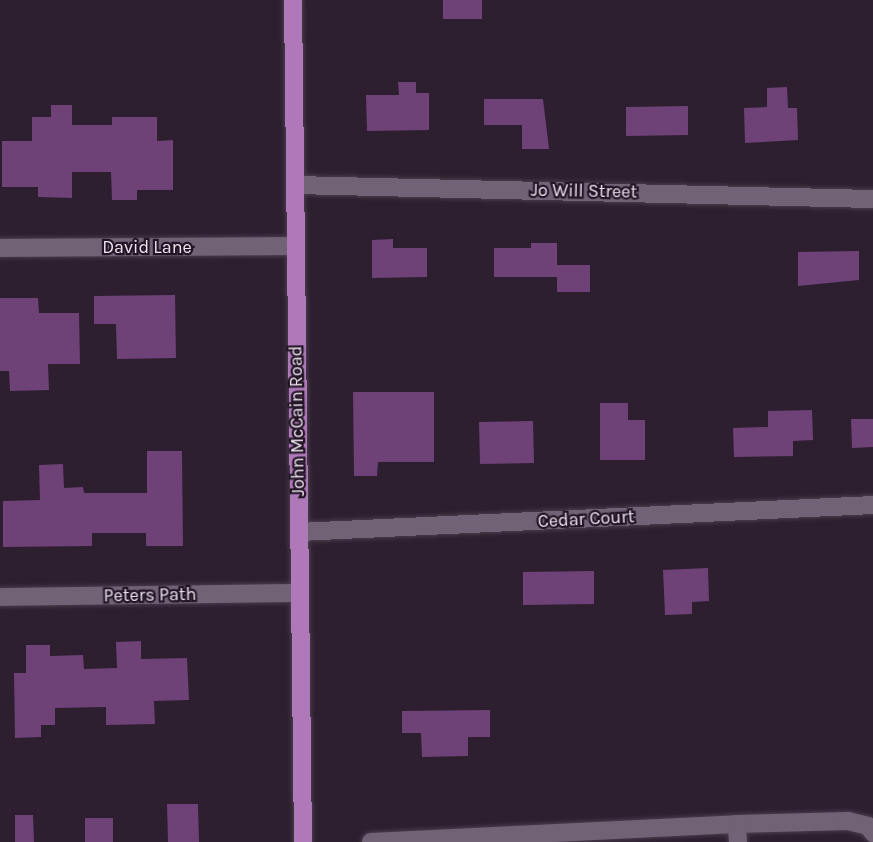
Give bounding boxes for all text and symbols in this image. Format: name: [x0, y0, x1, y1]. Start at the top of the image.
street label: Jo Will Street: [531, 179, 637, 203]
street label: David Lane: [102, 236, 192, 258]
street label: John McCain Road: [285, 346, 309, 496]
street label: Cedar Court: [537, 506, 635, 532]
street label: Peters Path: [103, 583, 197, 607]

